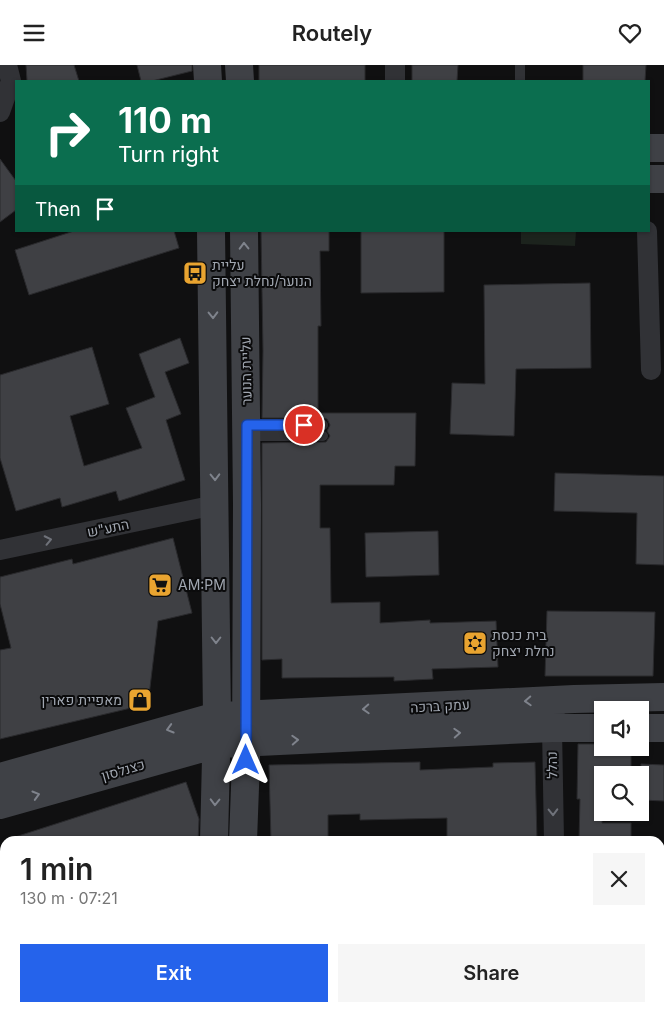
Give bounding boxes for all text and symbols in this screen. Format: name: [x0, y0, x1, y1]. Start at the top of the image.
icon: menu: [20, 19, 48, 47]
icon: heart: [616, 19, 644, 47]
text: Routely: [292, 20, 372, 46]
text: 110 m: [118, 99, 212, 141]
icon: right: [35, 100, 100, 165]
text: Turn right: [118, 141, 219, 167]
icon: arrive: [91, 195, 119, 223]
text: Then: [35, 198, 81, 221]
one-way arrow: [239, 241, 249, 249]
place label: עליית הנוער/נחלת יצחק: [212, 256, 312, 289]
bus stop icon: עליית הנוער/נחלת יצחק: [182, 260, 208, 286]
one-way arrow: [207, 311, 218, 319]
street label: עליית הנוער: [236, 336, 255, 406]
pin: [283, 404, 325, 446]
icon: arrive: [290, 411, 318, 439]
one-way arrow: [210, 474, 220, 482]
street label: התע"ש: [85, 515, 131, 540]
one-way arrow: [43, 535, 52, 546]
supermarket icon: AM:PM: [147, 572, 173, 598]
place label: AM:PM: [178, 576, 226, 593]
place label: בית כנסת נחלת יצחק: [492, 626, 555, 659]
synagogue icon: בית כנסת נחלת יצחק: [462, 630, 488, 656]
one-way arrow: [211, 636, 221, 644]
shop icon: מאפיית פארין: [127, 687, 153, 713]
place label: מאפיית פארין: [41, 691, 122, 708]
street label: עמק ברכה: [410, 695, 470, 716]
one-way arrow: [524, 696, 532, 707]
map controls: [594, 701, 649, 821]
button: sound: [594, 701, 649, 756]
one-way arrow: [361, 704, 369, 715]
one-way arrow: [166, 724, 174, 734]
one-way arrow: [454, 727, 462, 738]
position arrow: [219, 733, 271, 785]
one-way arrow: [291, 734, 299, 745]
street label: נהלל: [543, 751, 560, 779]
street label: כצנלסון: [99, 755, 147, 784]
button: search: [594, 766, 649, 821]
one-way arrow: [31, 790, 40, 800]
one-way arrow: [210, 799, 220, 807]
one-way arrow: [548, 808, 559, 816]
text: 1 min: [20, 851, 93, 887]
button: close: [593, 853, 645, 905]
text: 130 m · 07:21: [20, 888, 118, 908]
button: Exit: [20, 944, 328, 1002]
button: Share: [338, 944, 645, 1002]

